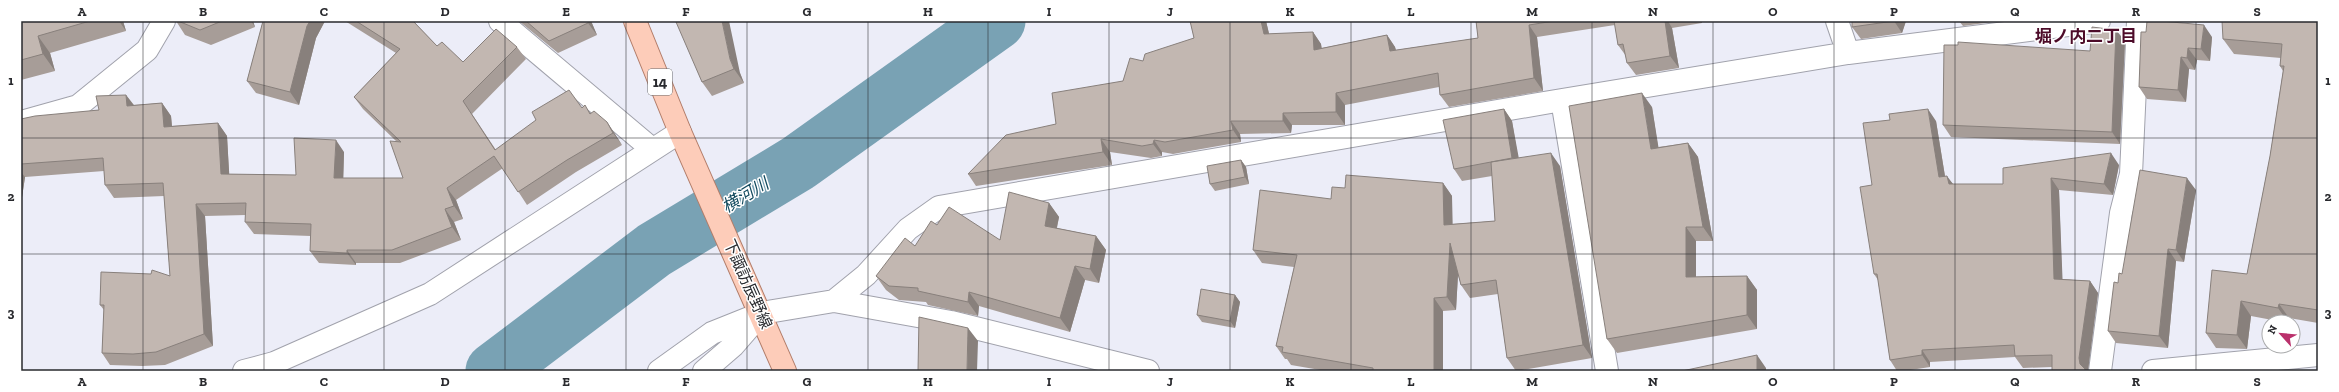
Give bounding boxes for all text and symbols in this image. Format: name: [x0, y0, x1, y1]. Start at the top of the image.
text: A: [78, 4, 87, 19]
text: B: [199, 4, 207, 19]
text: C: [320, 4, 328, 19]
text: D: [440, 4, 450, 19]
text: E: [562, 4, 570, 19]
text: F: [682, 4, 690, 19]
text: G: [803, 4, 812, 19]
text: H: [923, 4, 933, 19]
text: I: [1047, 4, 1052, 19]
text: J: [1167, 4, 1173, 19]
text: K: [1286, 4, 1295, 19]
text: L: [1407, 4, 1415, 19]
text: M: [1526, 4, 1538, 19]
text: N: [1648, 4, 1658, 19]
text: O: [1768, 4, 1778, 19]
text: P: [1890, 4, 1898, 19]
text: Q: [2010, 4, 2020, 19]
text: R: [2132, 4, 2141, 19]
text: S: [2253, 4, 2261, 19]
district label: 堀ノ内二丁目: [2035, 26, 2137, 46]
road number: 14: [648, 69, 672, 95]
text: 1: [8, 73, 14, 88]
text: 1: [2325, 73, 2331, 88]
water label: 横河川: [718, 172, 774, 217]
text: 2: [8, 189, 15, 204]
text: 2: [2325, 189, 2332, 204]
street label: 下諏訪辰野線: [720, 236, 776, 332]
text: 3: [8, 305, 15, 320]
text: 3: [2325, 305, 2332, 320]
north arrow: [2261, 314, 2301, 354]
text: N: [2265, 322, 2281, 336]
text: A: [78, 374, 87, 389]
text: B: [199, 374, 207, 389]
text: C: [320, 374, 328, 389]
text: D: [440, 374, 450, 389]
text: E: [562, 374, 570, 389]
text: F: [682, 374, 690, 389]
text: G: [803, 374, 812, 389]
text: H: [923, 374, 933, 389]
text: I: [1047, 374, 1052, 389]
text: J: [1167, 374, 1173, 389]
text: K: [1286, 374, 1295, 389]
text: L: [1407, 374, 1415, 389]
text: M: [1526, 374, 1538, 389]
text: N: [1648, 374, 1658, 389]
text: O: [1768, 374, 1778, 389]
text: P: [1890, 374, 1898, 389]
text: Q: [2010, 374, 2020, 389]
text: R: [2132, 374, 2141, 389]
text: S: [2253, 374, 2261, 389]

